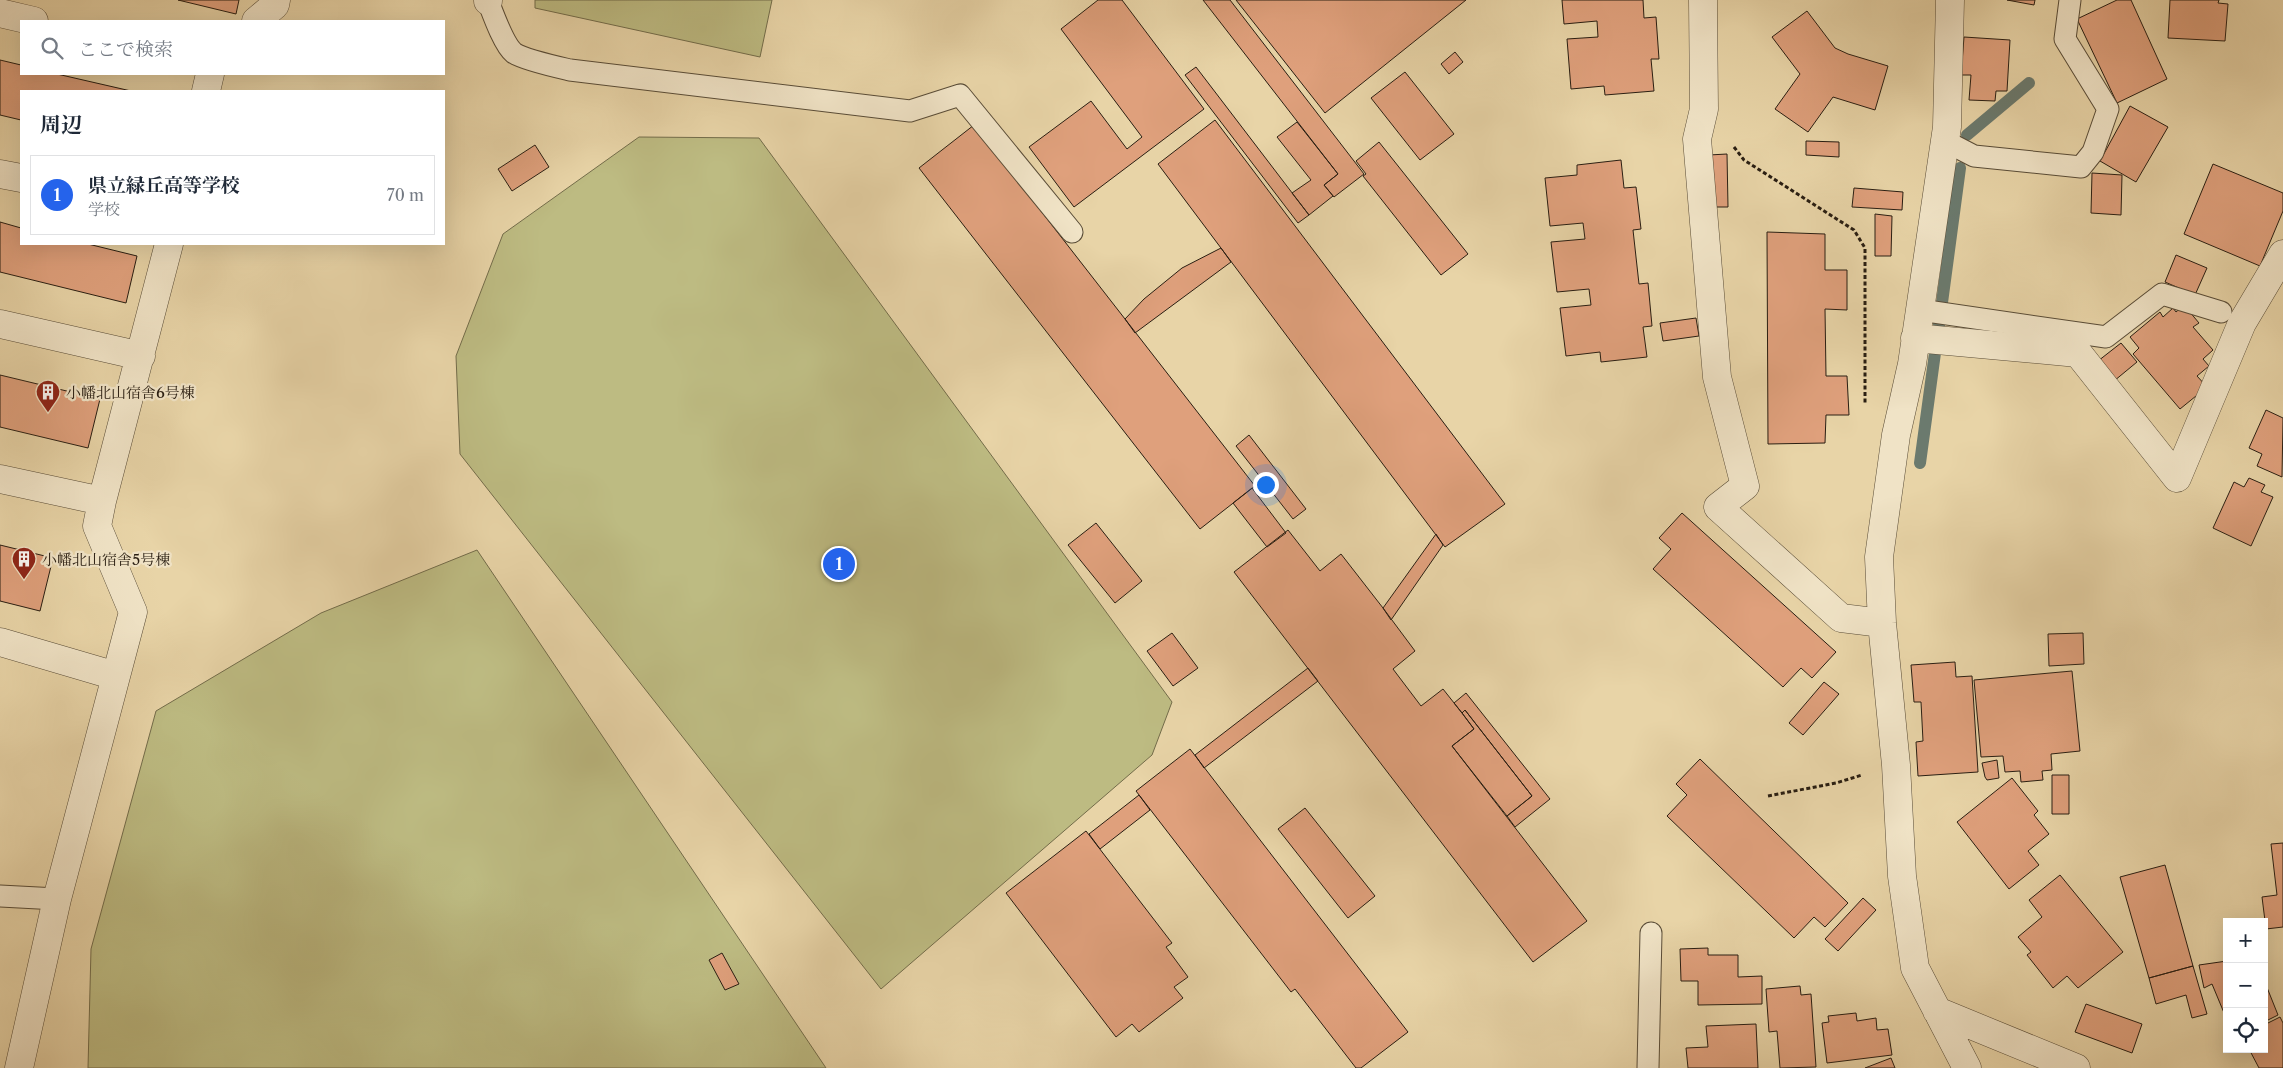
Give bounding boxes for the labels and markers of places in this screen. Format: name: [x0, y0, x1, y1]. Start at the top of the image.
building icon: 小幡北山宿舎6号棟: [35, 379, 61, 413]
place label: 小幡北山宿舎6号棟: [66, 383, 195, 402]
pin: 1: [823, 545, 855, 583]
building icon: 小幡北山宿舎5号棟: [11, 546, 37, 580]
place label: 小幡北山宿舎5号棟: [42, 550, 170, 569]

